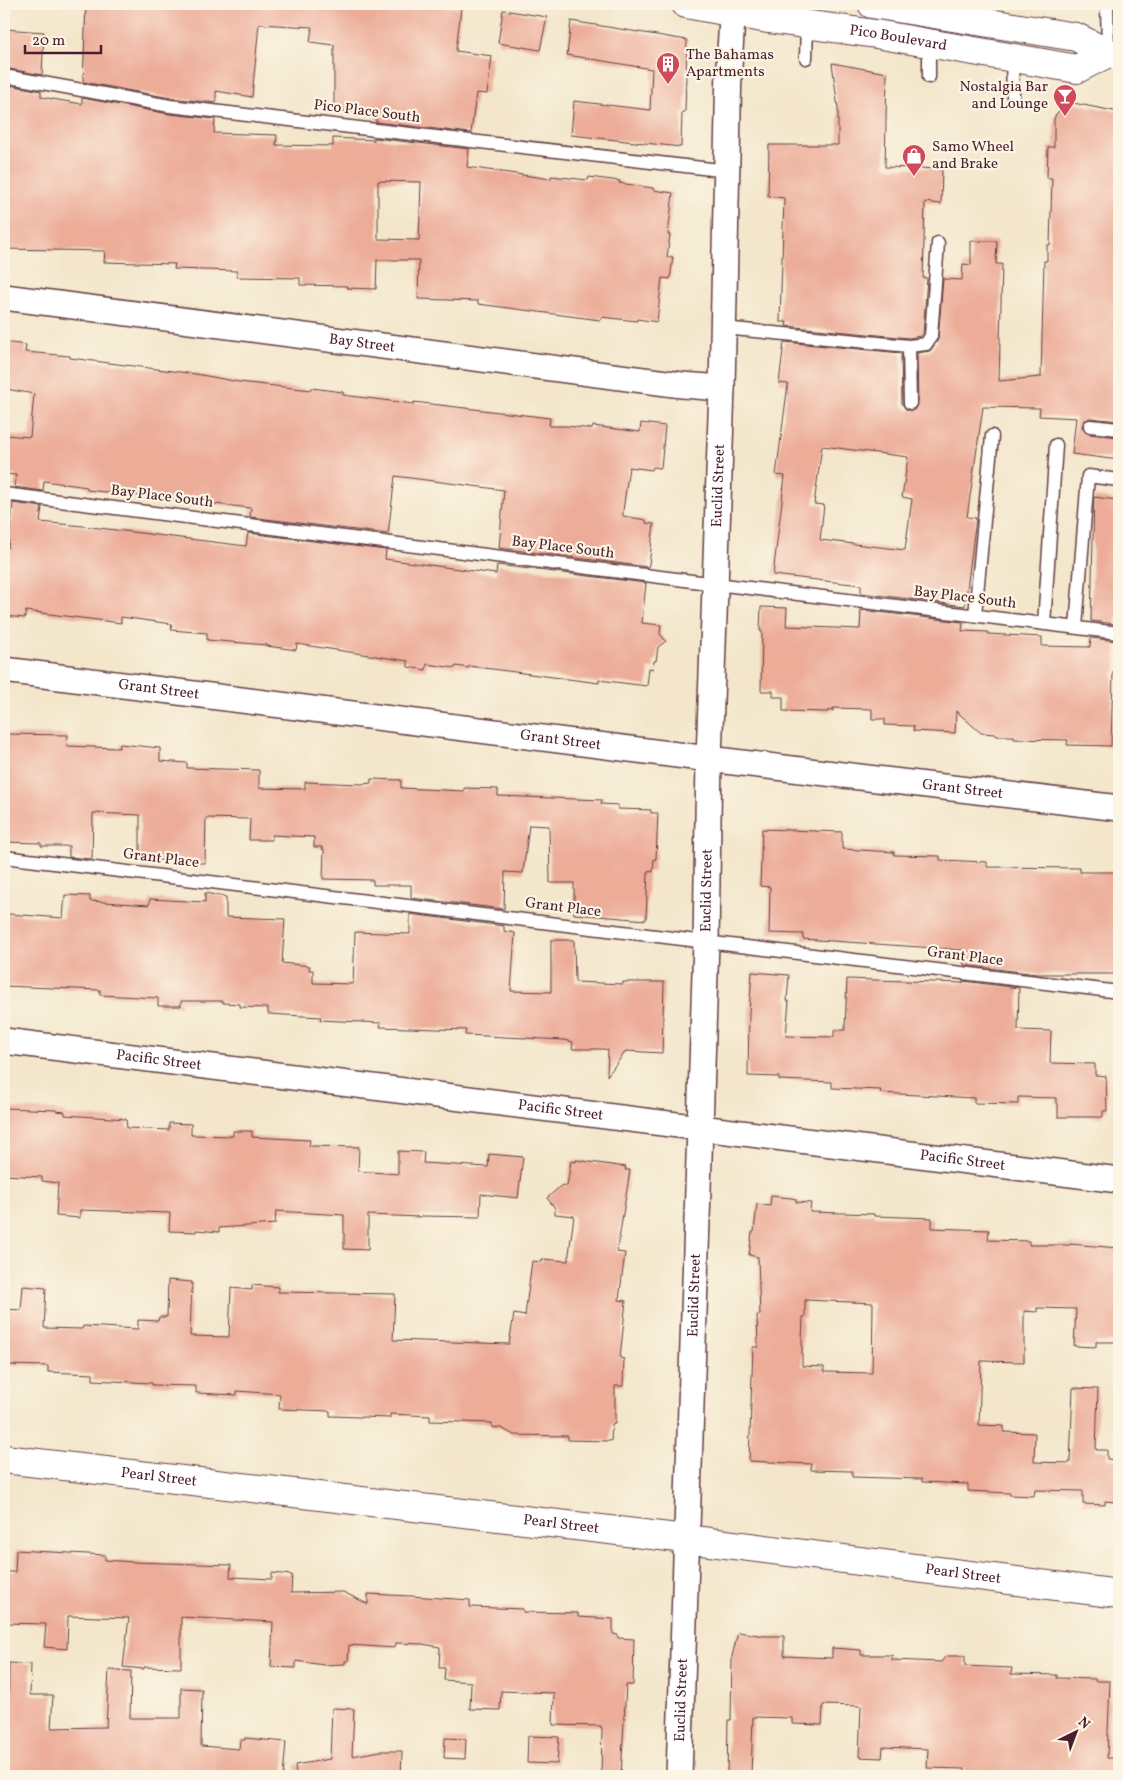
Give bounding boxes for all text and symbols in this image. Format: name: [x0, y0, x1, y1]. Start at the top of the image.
street label: Pico Boulevard: [848, 20, 949, 57]
scale bar: [25, 22, 101, 54]
text: 20 m: [32, 31, 65, 52]
place label: The Bahamas Apartments: [686, 45, 774, 83]
building icon: The Bahamas Apartments: [655, 51, 681, 85]
place label: Nostalgia Bar and Lounge: [959, 77, 1048, 115]
bar icon: Nostalgia Bar and Lounge: [1052, 83, 1078, 117]
street label: Pico Place South: [312, 95, 422, 129]
place label: Samo Wheel and Brake: [932, 137, 1014, 175]
shop icon: Samo Wheel and Brake: [901, 143, 927, 177]
street label: Bay Street: [328, 329, 396, 358]
street label: Euclid Street: [707, 443, 731, 528]
street label: Bay Place South: [109, 480, 215, 514]
street label: Bay Place South: [510, 531, 616, 565]
street label: Bay Place South: [912, 581, 1018, 615]
street label: Grant Street: [117, 674, 200, 705]
street label: Grant Street: [519, 725, 602, 756]
street label: Grant Street: [921, 774, 1004, 805]
street label: Grant Place: [122, 844, 200, 874]
street label: Euclid Street: [696, 848, 718, 932]
street label: Grant Place: [524, 893, 602, 923]
street label: Grant Place: [926, 942, 1004, 972]
street label: Pacific Street: [115, 1045, 203, 1076]
street label: Pacific Street: [517, 1095, 605, 1126]
street label: Pacific Street: [919, 1145, 1007, 1176]
street label: Euclid Street: [683, 1253, 706, 1337]
street label: Pearl Street: [120, 1462, 198, 1492]
street label: Pearl Street: [522, 1509, 600, 1539]
street label: Pearl Street: [924, 1559, 1002, 1589]
street label: Euclid Street: [670, 1658, 693, 1742]
north arrow: [1050, 1708, 1100, 1758]
text: N: [1074, 1713, 1094, 1734]

